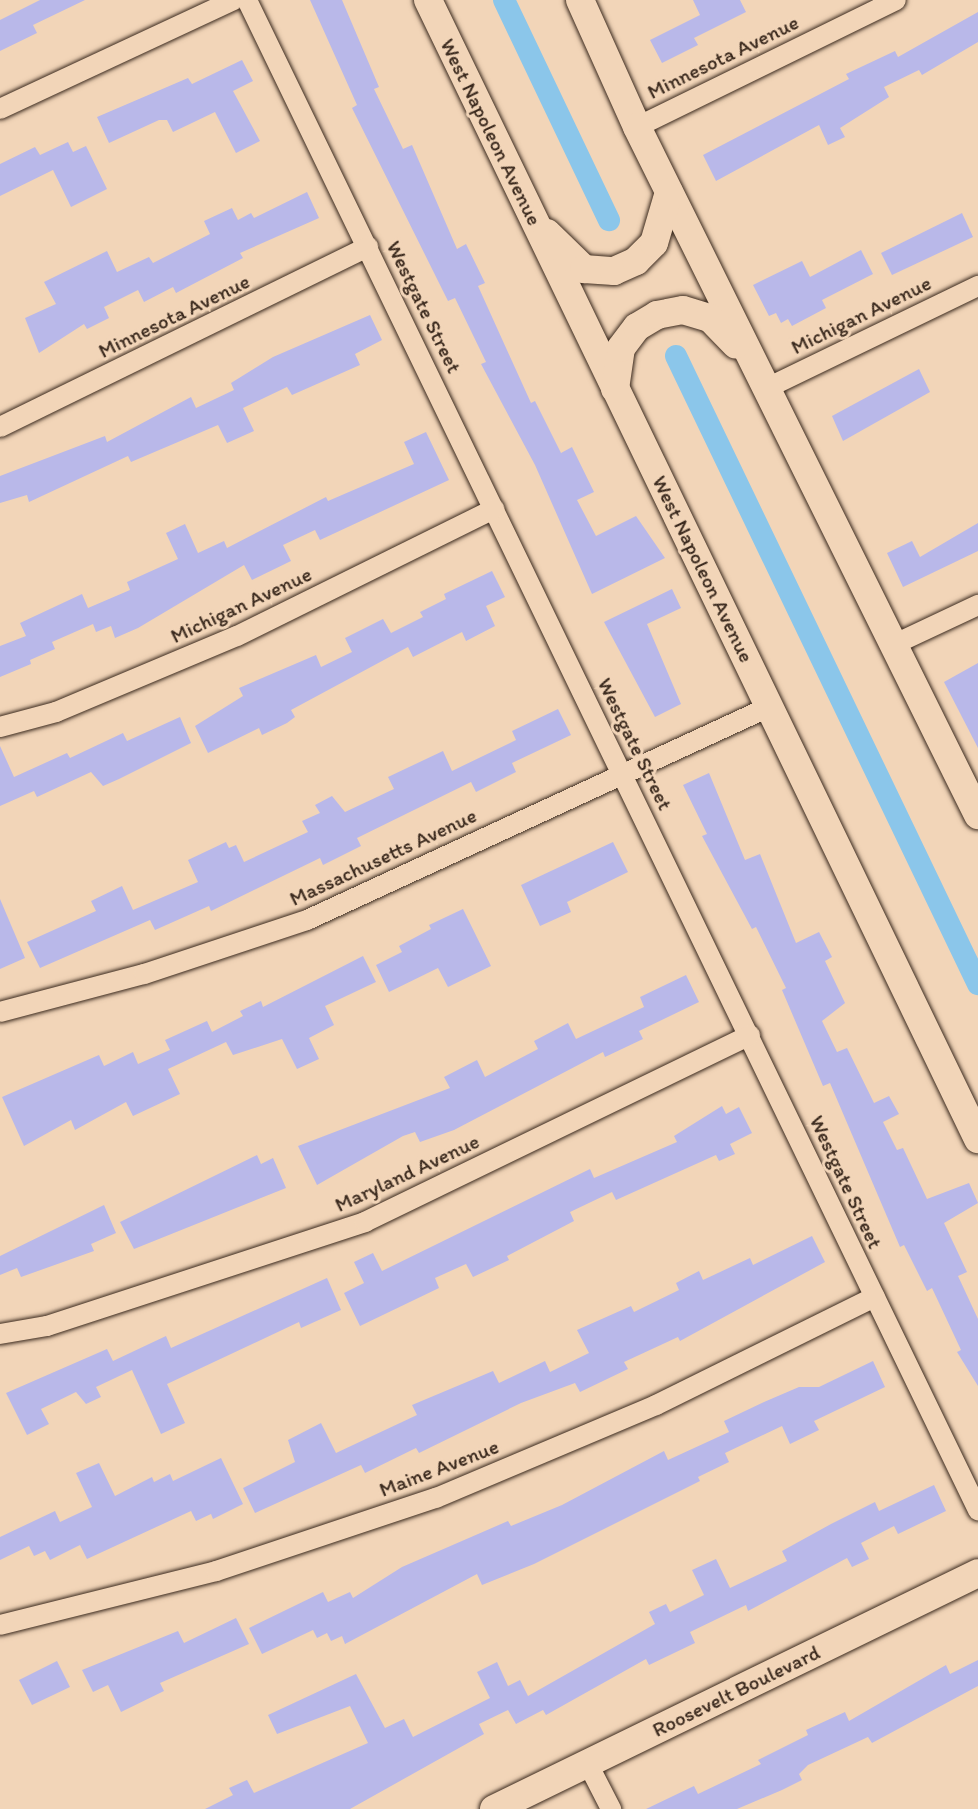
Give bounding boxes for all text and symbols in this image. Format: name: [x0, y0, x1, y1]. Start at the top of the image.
street label: Minnesota Avenue: [644, 10, 802, 104]
street label: West Napoleon Avenue: [435, 34, 547, 230]
street label: Westgate Street: [381, 237, 467, 377]
street label: Minnesota Avenue: [95, 269, 253, 363]
street label: Michigan Avenue: [787, 270, 935, 360]
street label: West Napoleon Avenue: [647, 471, 759, 667]
street label: Michigan Avenue: [167, 562, 315, 648]
street label: Westgate Street: [592, 674, 678, 814]
street label: Massachusetts Avenue: [285, 803, 481, 911]
street label: Westgate Street: [804, 1112, 888, 1252]
street label: Maryland Avenue: [331, 1129, 483, 1217]
street label: Maine Avenue: [376, 1434, 502, 1502]
street label: Roosevelt Boulevard: [648, 1639, 824, 1743]

